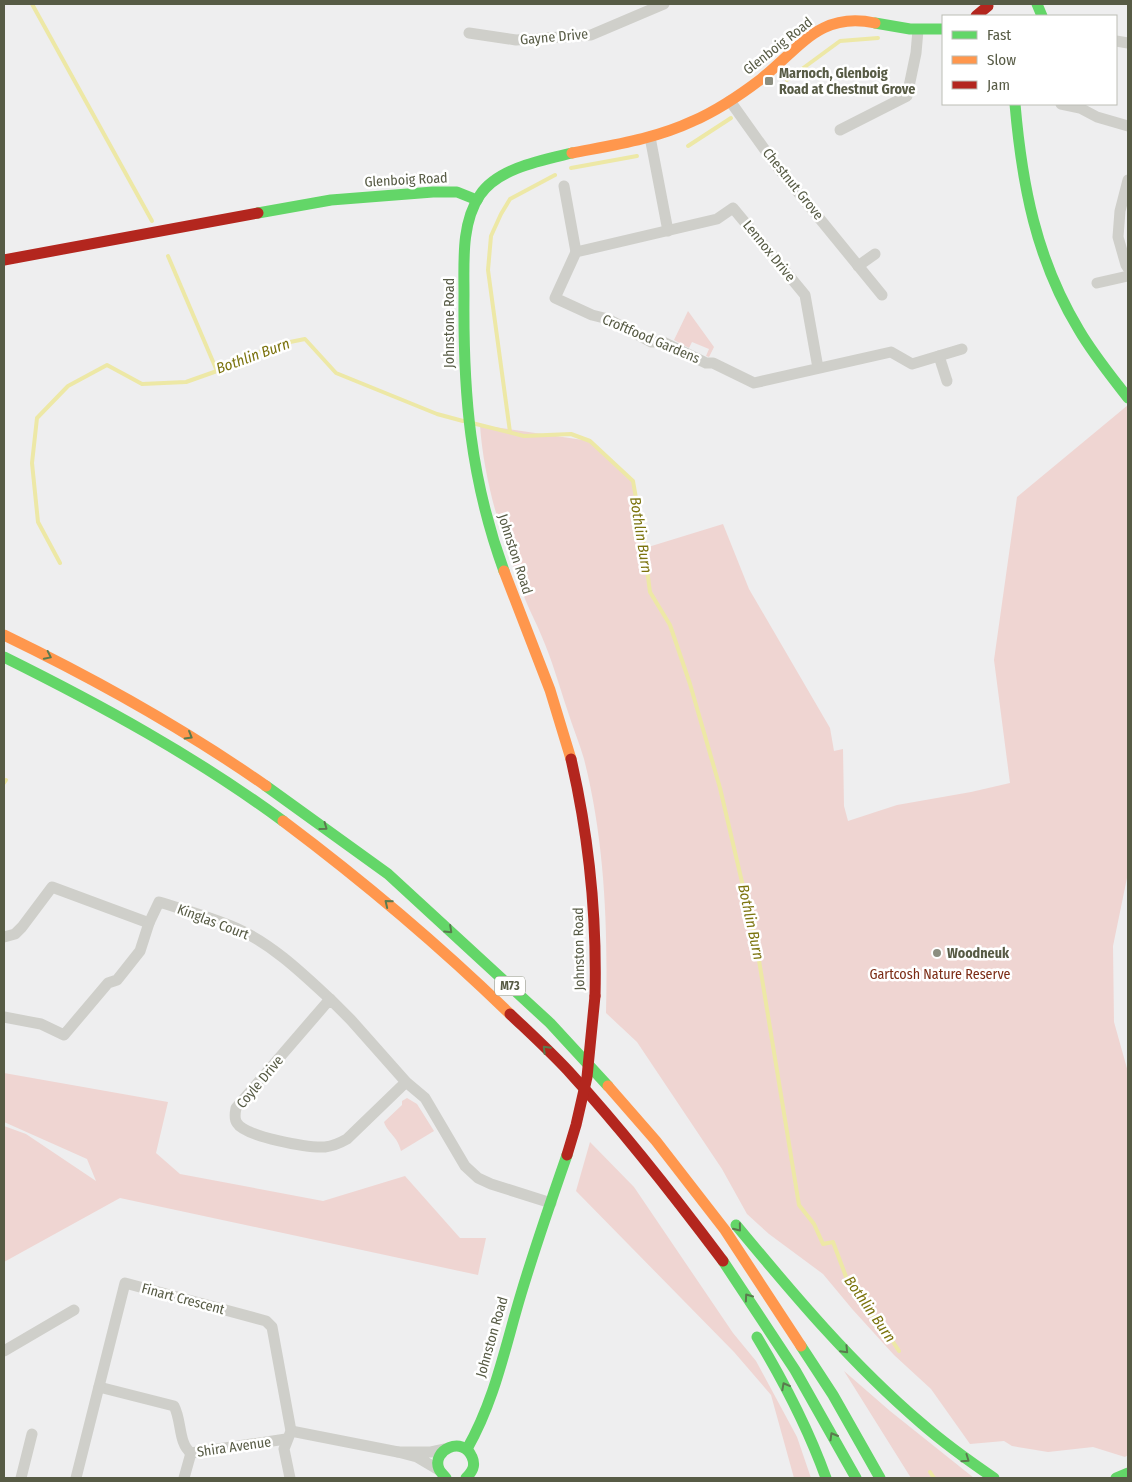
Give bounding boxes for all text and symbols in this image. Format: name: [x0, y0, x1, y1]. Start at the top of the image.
street label: Glenboig Road: [740, 14, 816, 78]
legend: [942, 15, 1117, 105]
street label: Gayne Drive: [519, 26, 589, 48]
text: Fast: [987, 26, 1011, 44]
text: Slow: [987, 51, 1016, 69]
place label: Marnoch, Glenboig Road at Chestnut Grove: [779, 65, 915, 98]
marker: Marnoch, Glenboig Road at Chestnut Grove: [763, 75, 775, 87]
text: Jam: [987, 76, 1010, 94]
street label: Chestnut Grove: [759, 145, 827, 223]
street label: Glenboig Road: [364, 169, 448, 191]
street label: Lennox Drive: [739, 217, 799, 285]
street label: Johnstone Road: [441, 278, 458, 368]
street label: Croftfood Gardens: [600, 311, 702, 367]
water label: Bothlin Burn: [214, 334, 292, 378]
water label: Bothlin Burn: [626, 496, 656, 574]
street label: Johnston Road: [494, 512, 536, 596]
one-way arrow: [42, 650, 51, 660]
one-way arrow: [184, 729, 193, 739]
one-way arrow: [318, 821, 328, 830]
water label: Bothlin Burn: [734, 883, 768, 961]
street label: Kinglas Court: [175, 901, 252, 944]
one-way arrow: [385, 901, 394, 909]
street label: Johnston Road: [570, 907, 588, 991]
one-way arrow: [443, 924, 452, 933]
place label: Woodneuk: [947, 945, 1010, 962]
marker: Woodneuk: [931, 947, 943, 959]
park label: Gartcosh Nature Reserve: [869, 966, 1011, 983]
road number: M73: [495, 976, 525, 996]
one-way arrow: [543, 1046, 552, 1055]
street label: Coyle Drive: [233, 1052, 287, 1112]
one-way arrow: [733, 1222, 741, 1231]
water label: Bothlin Burn: [841, 1272, 899, 1346]
street label: Finart Crescent: [140, 1280, 227, 1318]
one-way arrow: [745, 1293, 754, 1303]
street label: Johnston Road: [472, 1295, 512, 1379]
one-way arrow: [839, 1344, 848, 1353]
one-way arrow: [781, 1382, 791, 1391]
one-way arrow: [829, 1432, 839, 1441]
street label: Shira Avenue: [196, 1433, 272, 1461]
one-way arrow: [960, 1453, 969, 1462]

